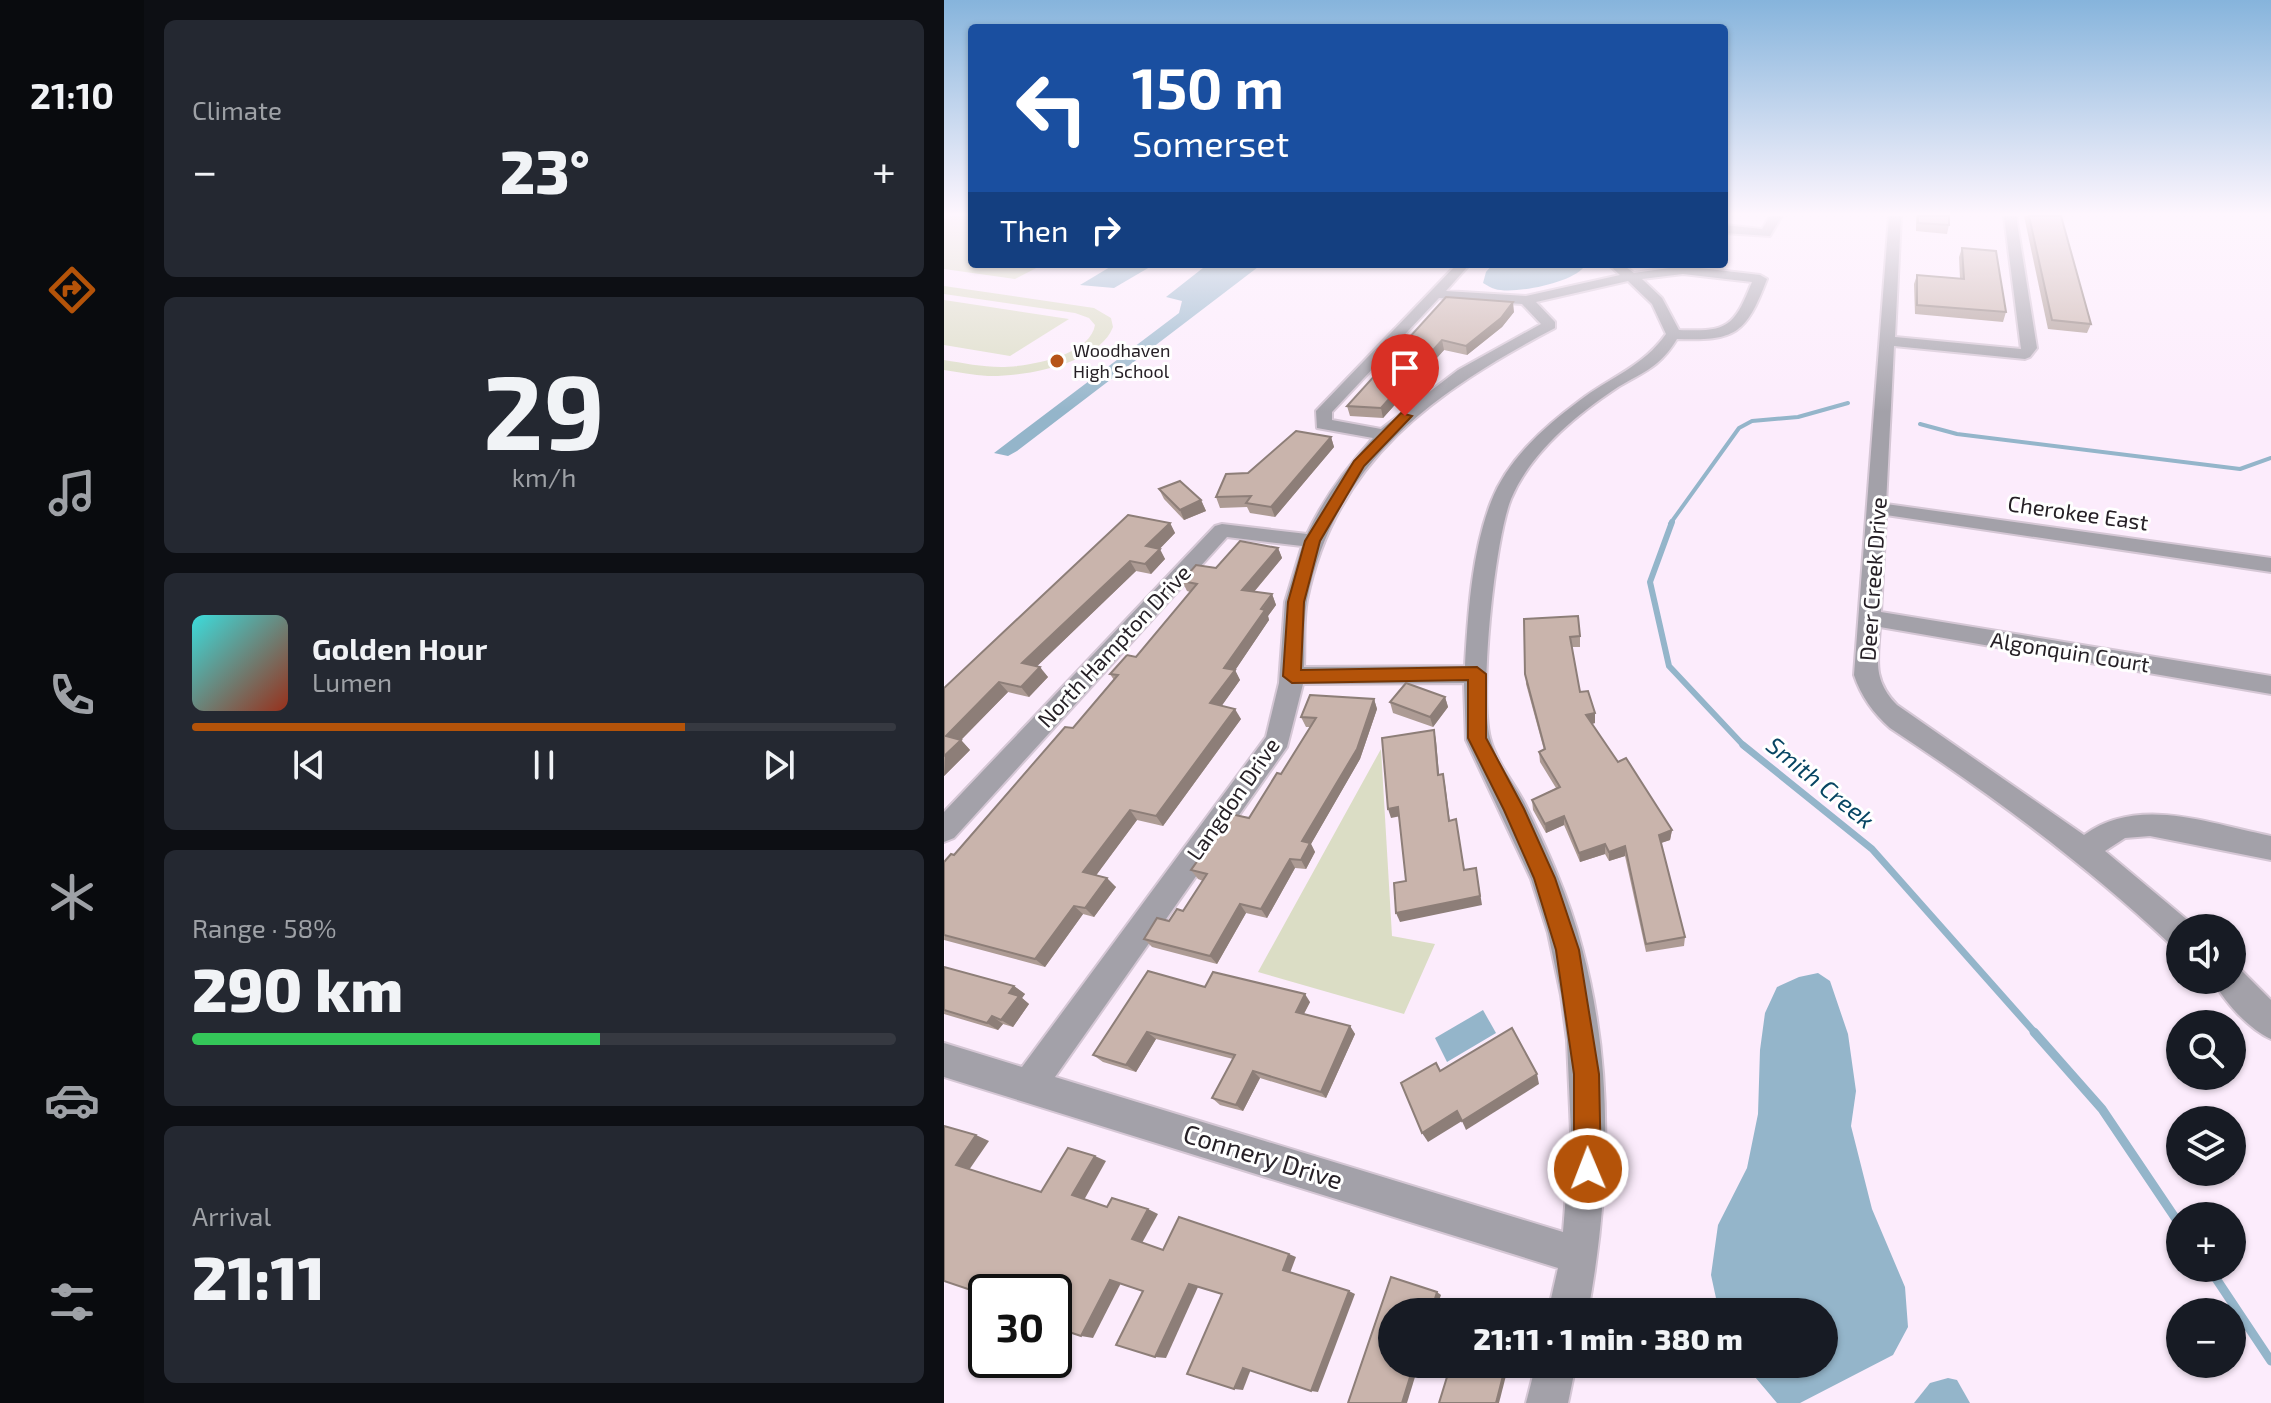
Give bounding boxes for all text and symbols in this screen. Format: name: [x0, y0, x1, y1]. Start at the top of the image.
text: 150 m: [1132, 53, 1284, 120]
icon: left: [1000, 56, 1104, 160]
text: 21:10: [30, 73, 114, 116]
text: Climate: [192, 94, 282, 125]
text: Somerset: [1132, 121, 1289, 164]
text: 23°: [500, 134, 590, 206]
text: −: [192, 143, 218, 196]
text: +: [872, 143, 896, 196]
icon: right: [1084, 208, 1128, 252]
text: Then: [1000, 212, 1068, 248]
icon: directions: [44, 262, 100, 318]
pin: [1371, 334, 1439, 416]
place label: Woodhaven High School: [1073, 339, 1170, 382]
text: 29: [483, 346, 605, 471]
icon: arrive: [1383, 346, 1427, 390]
marker: Woodhaven High School: [1048, 352, 1066, 370]
text: km/h: [512, 461, 576, 492]
icon: music: [44, 465, 100, 521]
street label: Cherokee East: [2006, 489, 2150, 535]
street label: Deer Creek Drive: [1853, 496, 1891, 662]
street label: North Hampton Drive: [1031, 559, 1195, 732]
street label: Algonquin Court: [1989, 626, 2152, 676]
text: Golden Hour: [312, 630, 487, 666]
text: Lumen: [312, 666, 392, 697]
icon: phone: [44, 667, 100, 723]
water label: Smith Creek: [1761, 730, 1880, 834]
street label: Langdon Drive: [1180, 732, 1284, 865]
icon: previous: [287, 743, 331, 787]
icon: pause: [522, 743, 566, 787]
icon: next: [757, 743, 801, 787]
icon: climate: [44, 869, 100, 925]
text: Range · 58%: [192, 912, 337, 943]
map controls: [2166, 914, 2246, 1378]
button: sound: [2166, 914, 2246, 994]
text: 290 km: [192, 952, 403, 1024]
button: search: [2166, 1010, 2246, 1090]
icon: car: [44, 1072, 100, 1128]
button: layers: [2166, 1106, 2246, 1186]
street label: Connery Drive: [1180, 1117, 1347, 1194]
position arrow: [1546, 1127, 1630, 1211]
text: Arrival: [192, 1200, 271, 1231]
button: +: [2166, 1202, 2246, 1282]
text: 21:11: [192, 1240, 325, 1312]
icon: filters: [44, 1274, 100, 1330]
speed limit sign: 30: [968, 1274, 1072, 1378]
button: −: [2166, 1298, 2246, 1378]
text: 21:11 · 1 min · 380 m: [1473, 1320, 1743, 1356]

